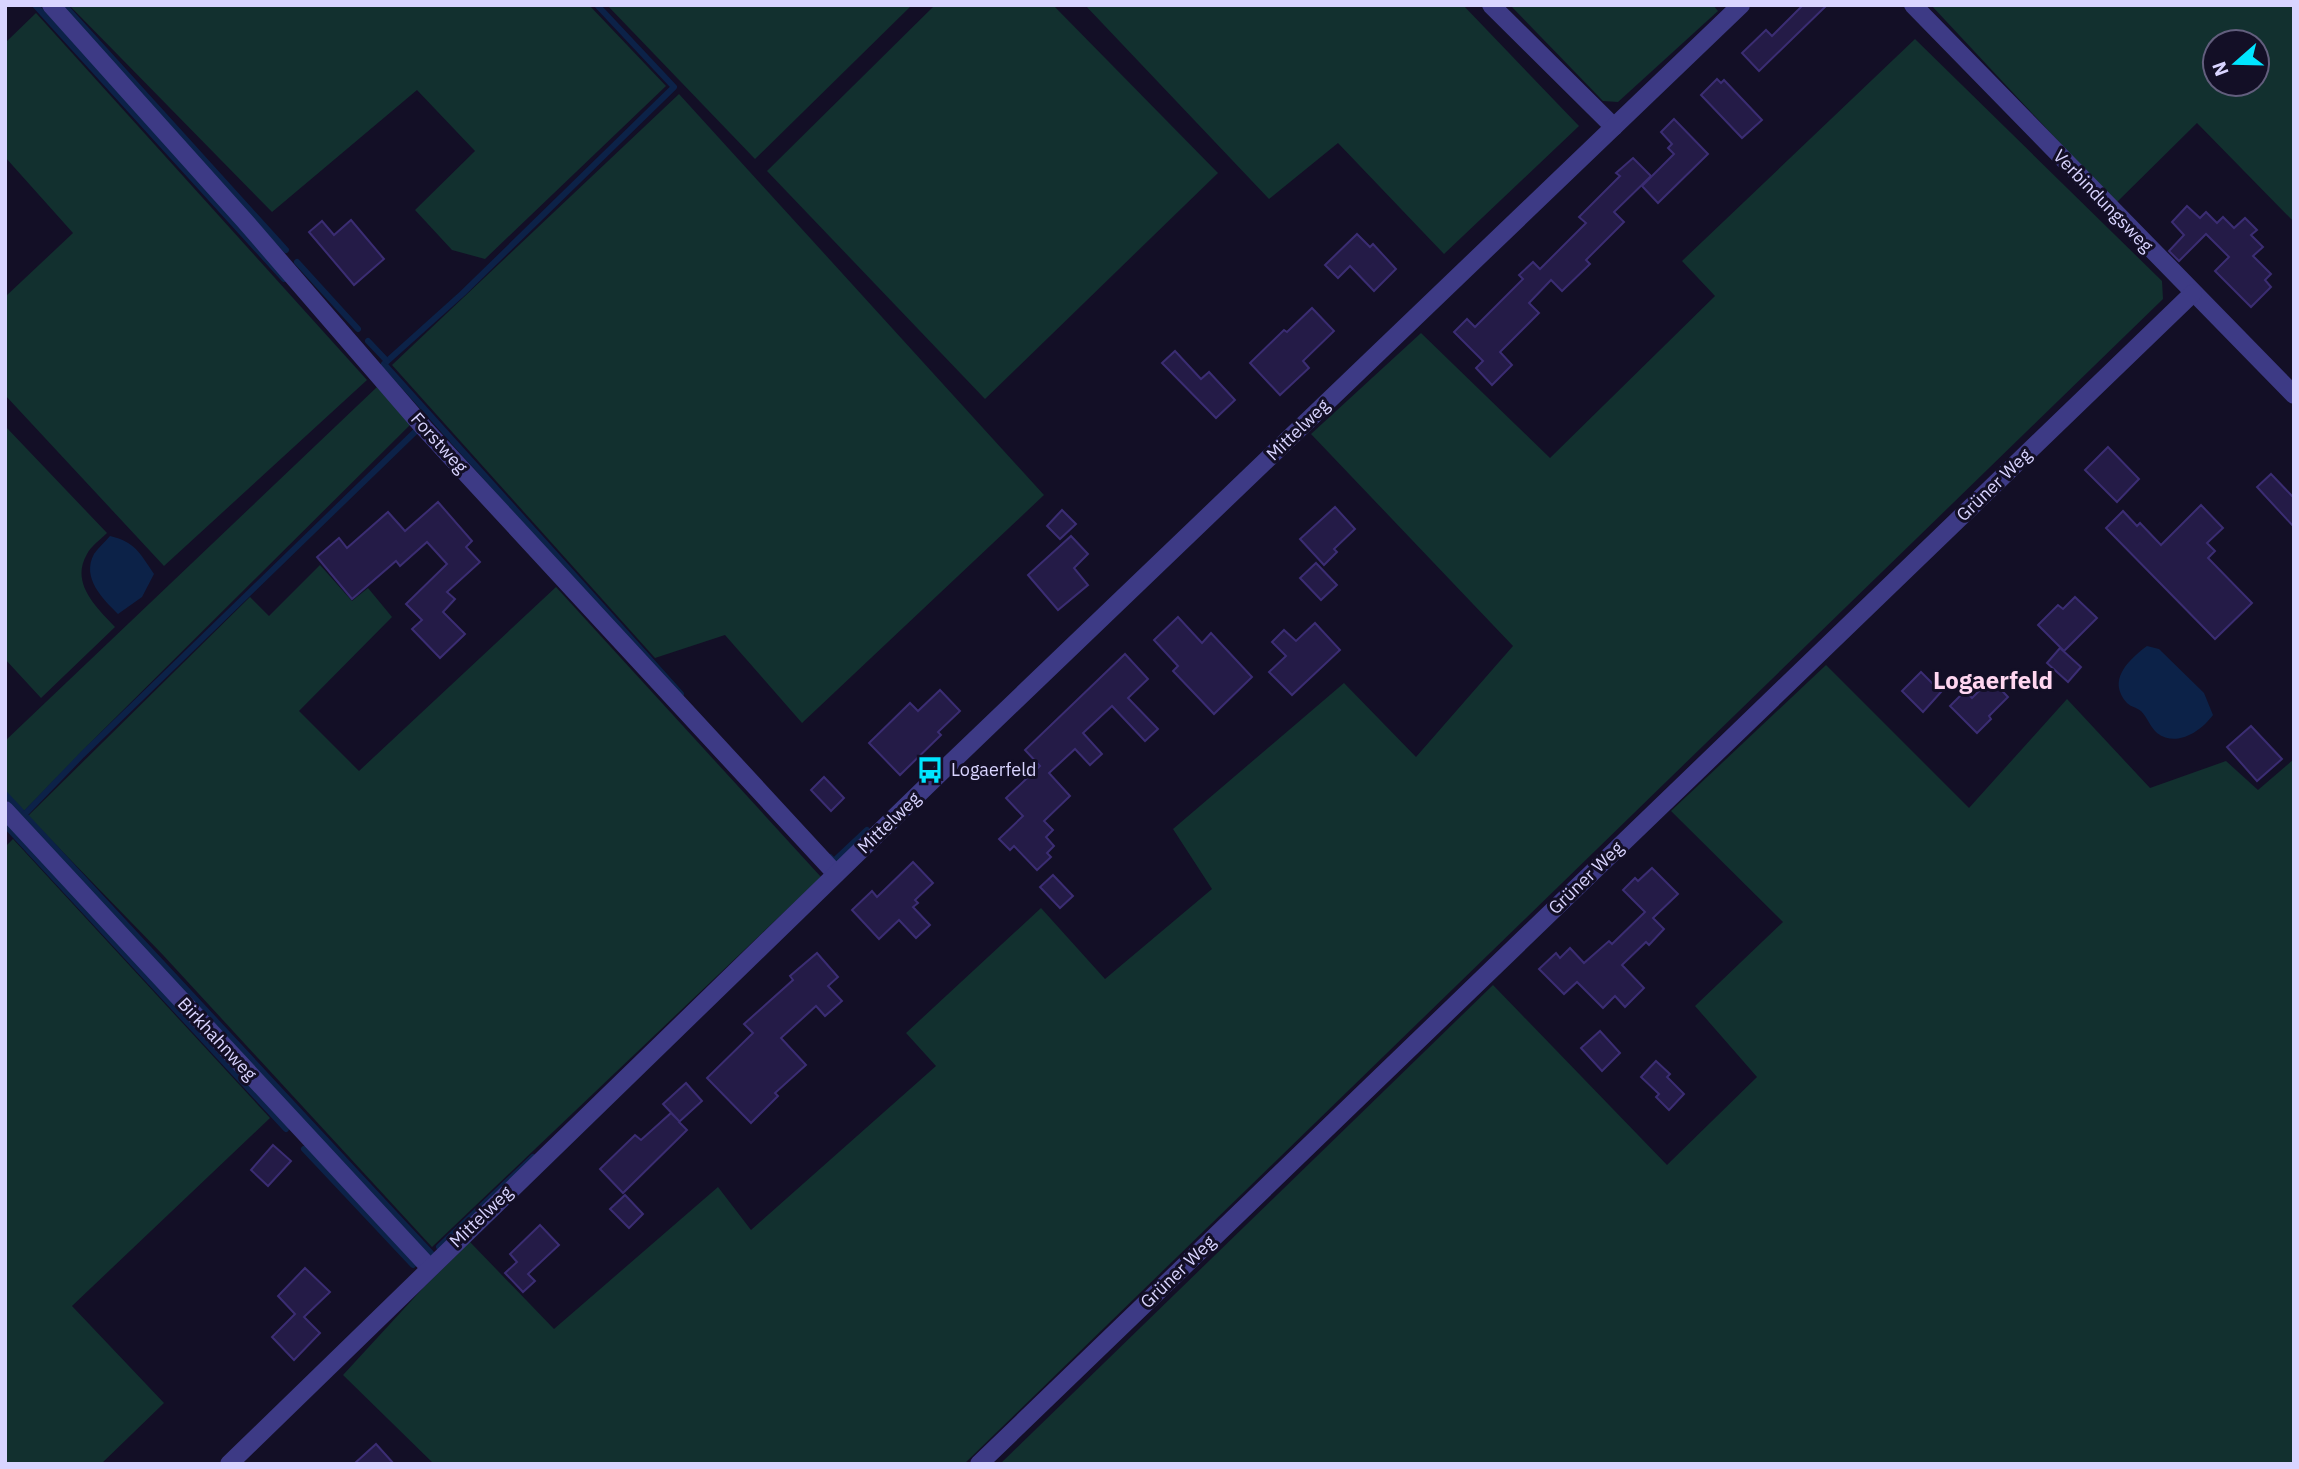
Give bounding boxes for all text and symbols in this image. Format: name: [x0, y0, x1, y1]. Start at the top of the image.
north arrow: [2201, 28, 2271, 98]
text: N: [2206, 58, 2234, 79]
street label: Verbindungsweg: [2048, 144, 2159, 257]
street label: Mittelweg: [1261, 393, 1335, 465]
street label: Forstweg: [406, 407, 473, 478]
street label: Grüner Weg: [1951, 443, 2036, 526]
district label: Logaerfeld: [1933, 664, 2053, 696]
bus stop icon: Logaerfeld: [915, 755, 945, 785]
place label: Logaerfeld: [951, 758, 1037, 781]
street label: Mittelweg: [852, 786, 926, 858]
street label: Grüner Weg: [1543, 836, 1628, 919]
street label: Birkhahnweg: [173, 992, 262, 1085]
street label: Mittelweg: [444, 1180, 518, 1252]
street label: Grüner Weg: [1135, 1230, 1220, 1313]

